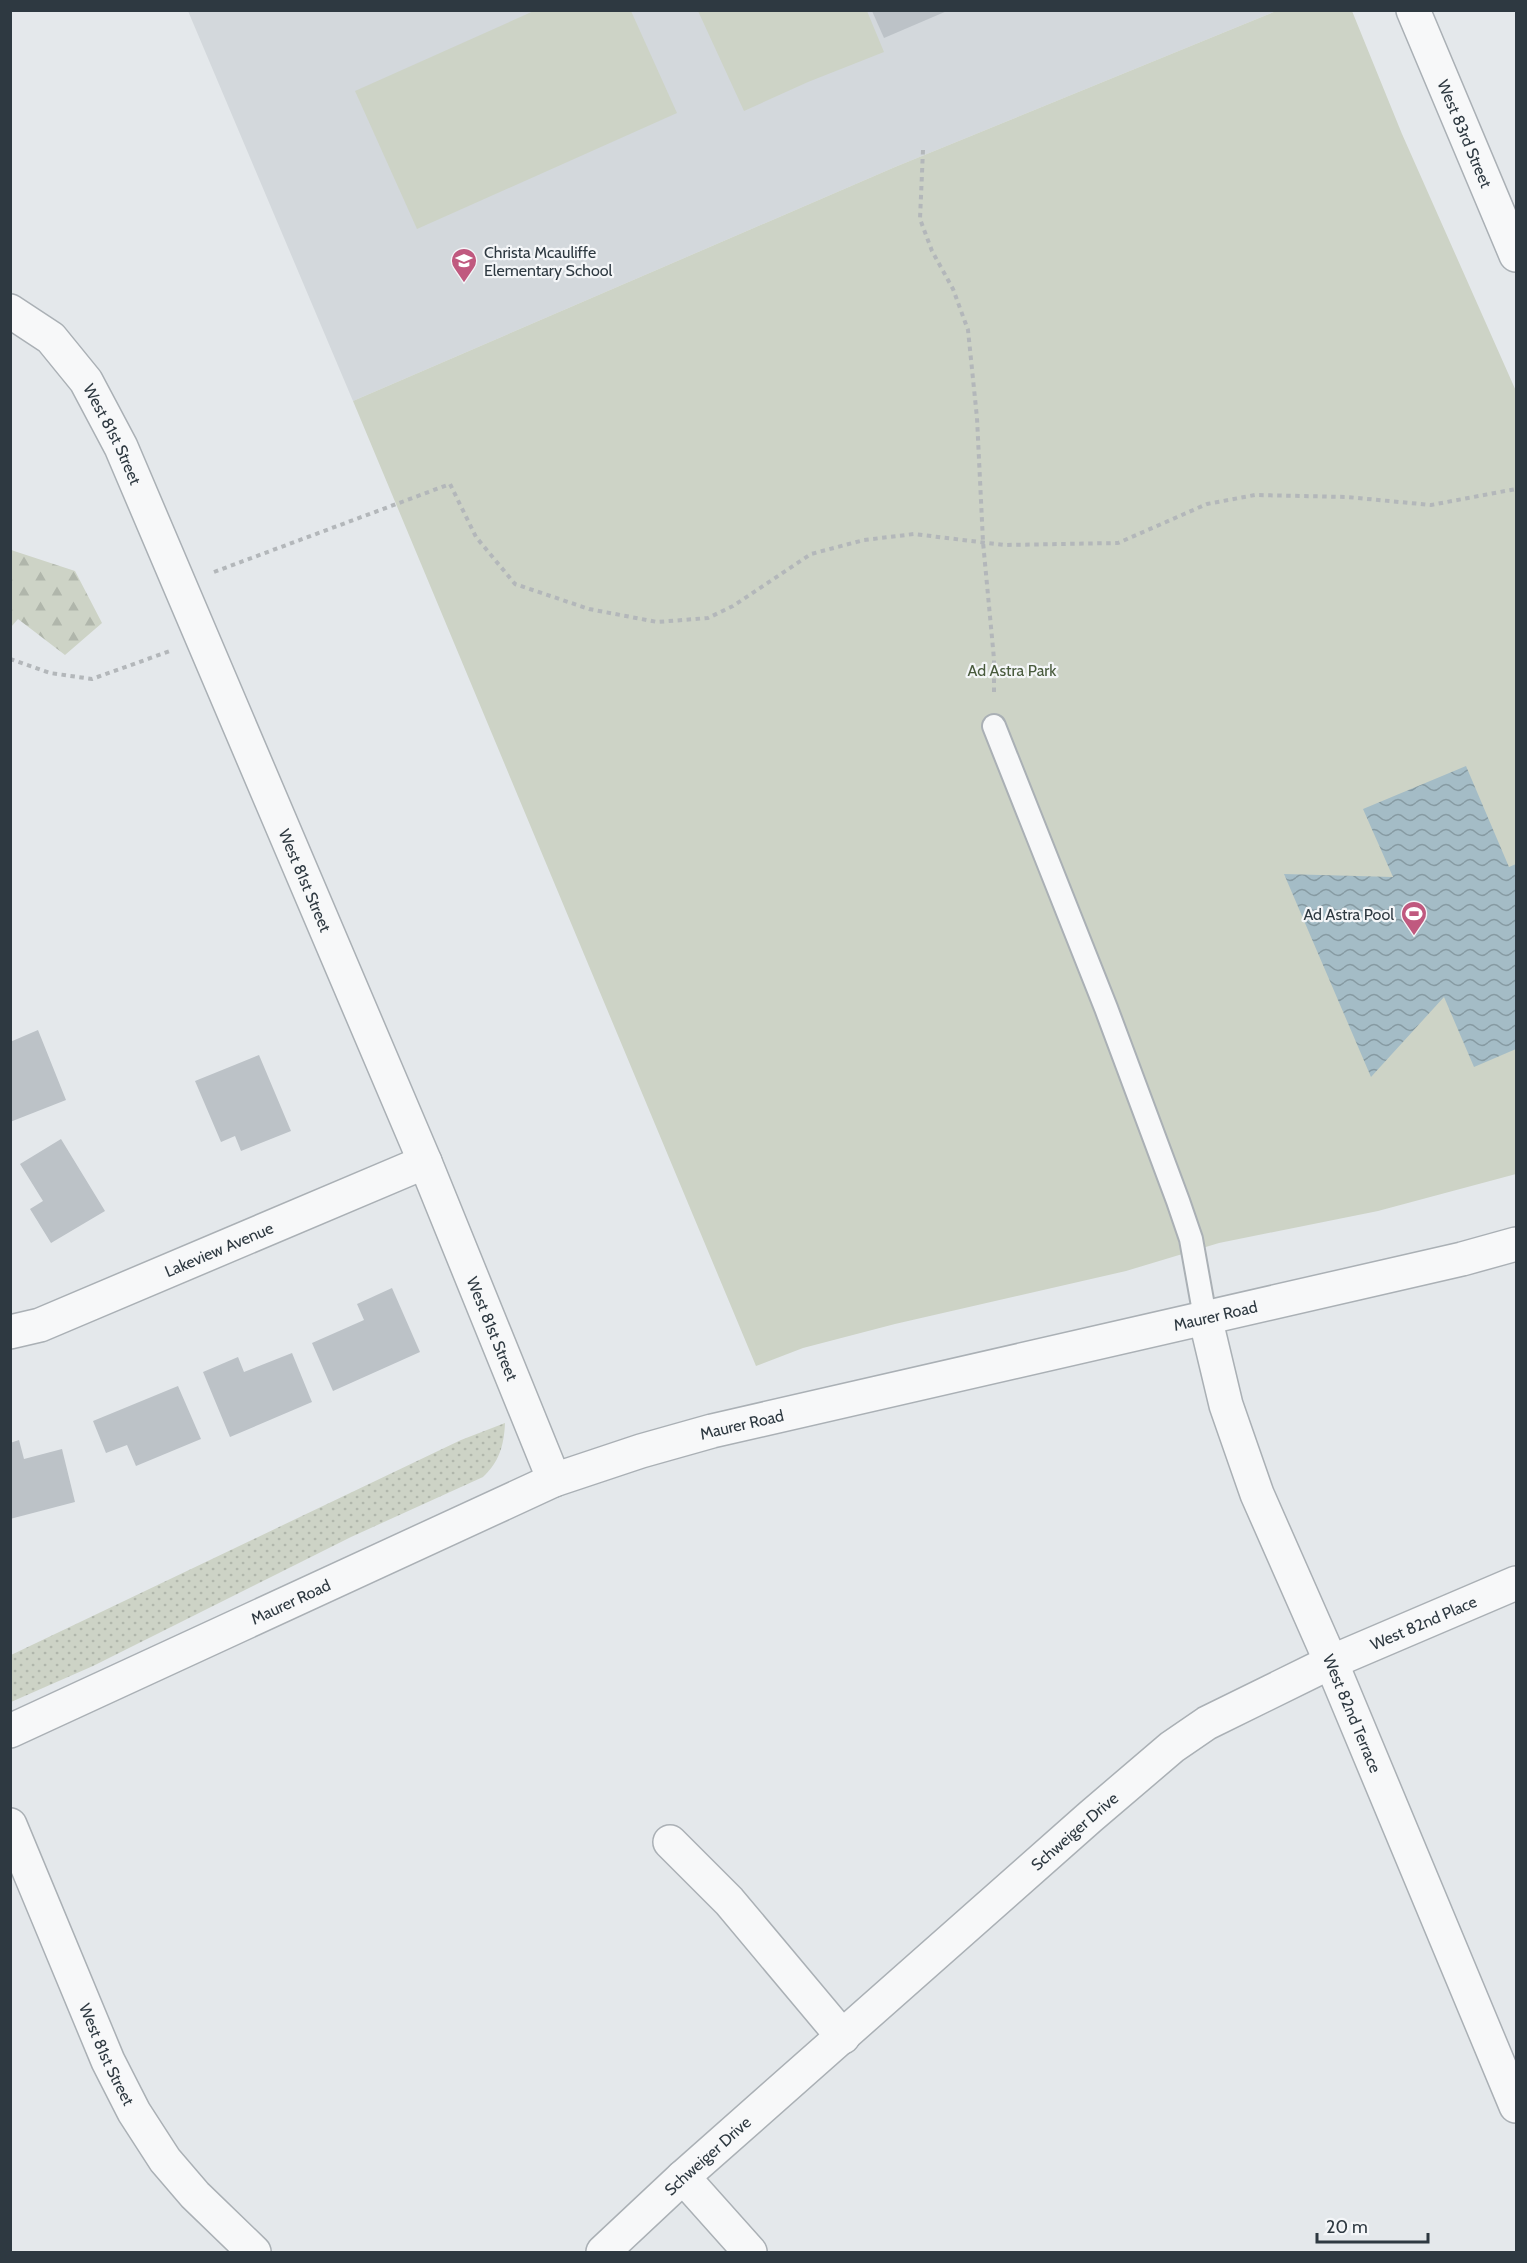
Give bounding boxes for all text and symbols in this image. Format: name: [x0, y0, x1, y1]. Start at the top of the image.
street label: West 83rd Street: [1434, 77, 1496, 191]
place label: Christa Mcauliffe Elementary School: [484, 243, 612, 280]
school or university icon: Christa Mcauliffe Elementary School: [449, 246, 479, 284]
street label: West 81st Street: [80, 380, 146, 488]
park label: Ad Astra Park: [967, 661, 1057, 680]
street label: West 81st Street: [275, 826, 336, 935]
sports icon: Ad Astra Pool: [1399, 899, 1429, 937]
place label: Ad Astra Pool: [1303, 905, 1394, 924]
street label: Lakeview Avenue: [162, 1218, 276, 1281]
street label: West 81st Street: [463, 1274, 522, 1384]
street label: Maurer Road: [1172, 1297, 1259, 1334]
street label: Maurer Road: [698, 1405, 785, 1443]
street label: Maurer Road: [248, 1575, 333, 1628]
street label: West 82nd Place: [1367, 1591, 1480, 1654]
street label: West 82nd Terrace: [1319, 1651, 1386, 1775]
street label: Schweiger Drive: [1027, 1788, 1122, 1874]
street label: West 81st Street: [76, 2000, 139, 2109]
street label: Schweiger Drive: [660, 2112, 754, 2199]
scale bar: [1317, 2206, 1428, 2244]
text: 20 m: [1326, 2216, 1368, 2238]

